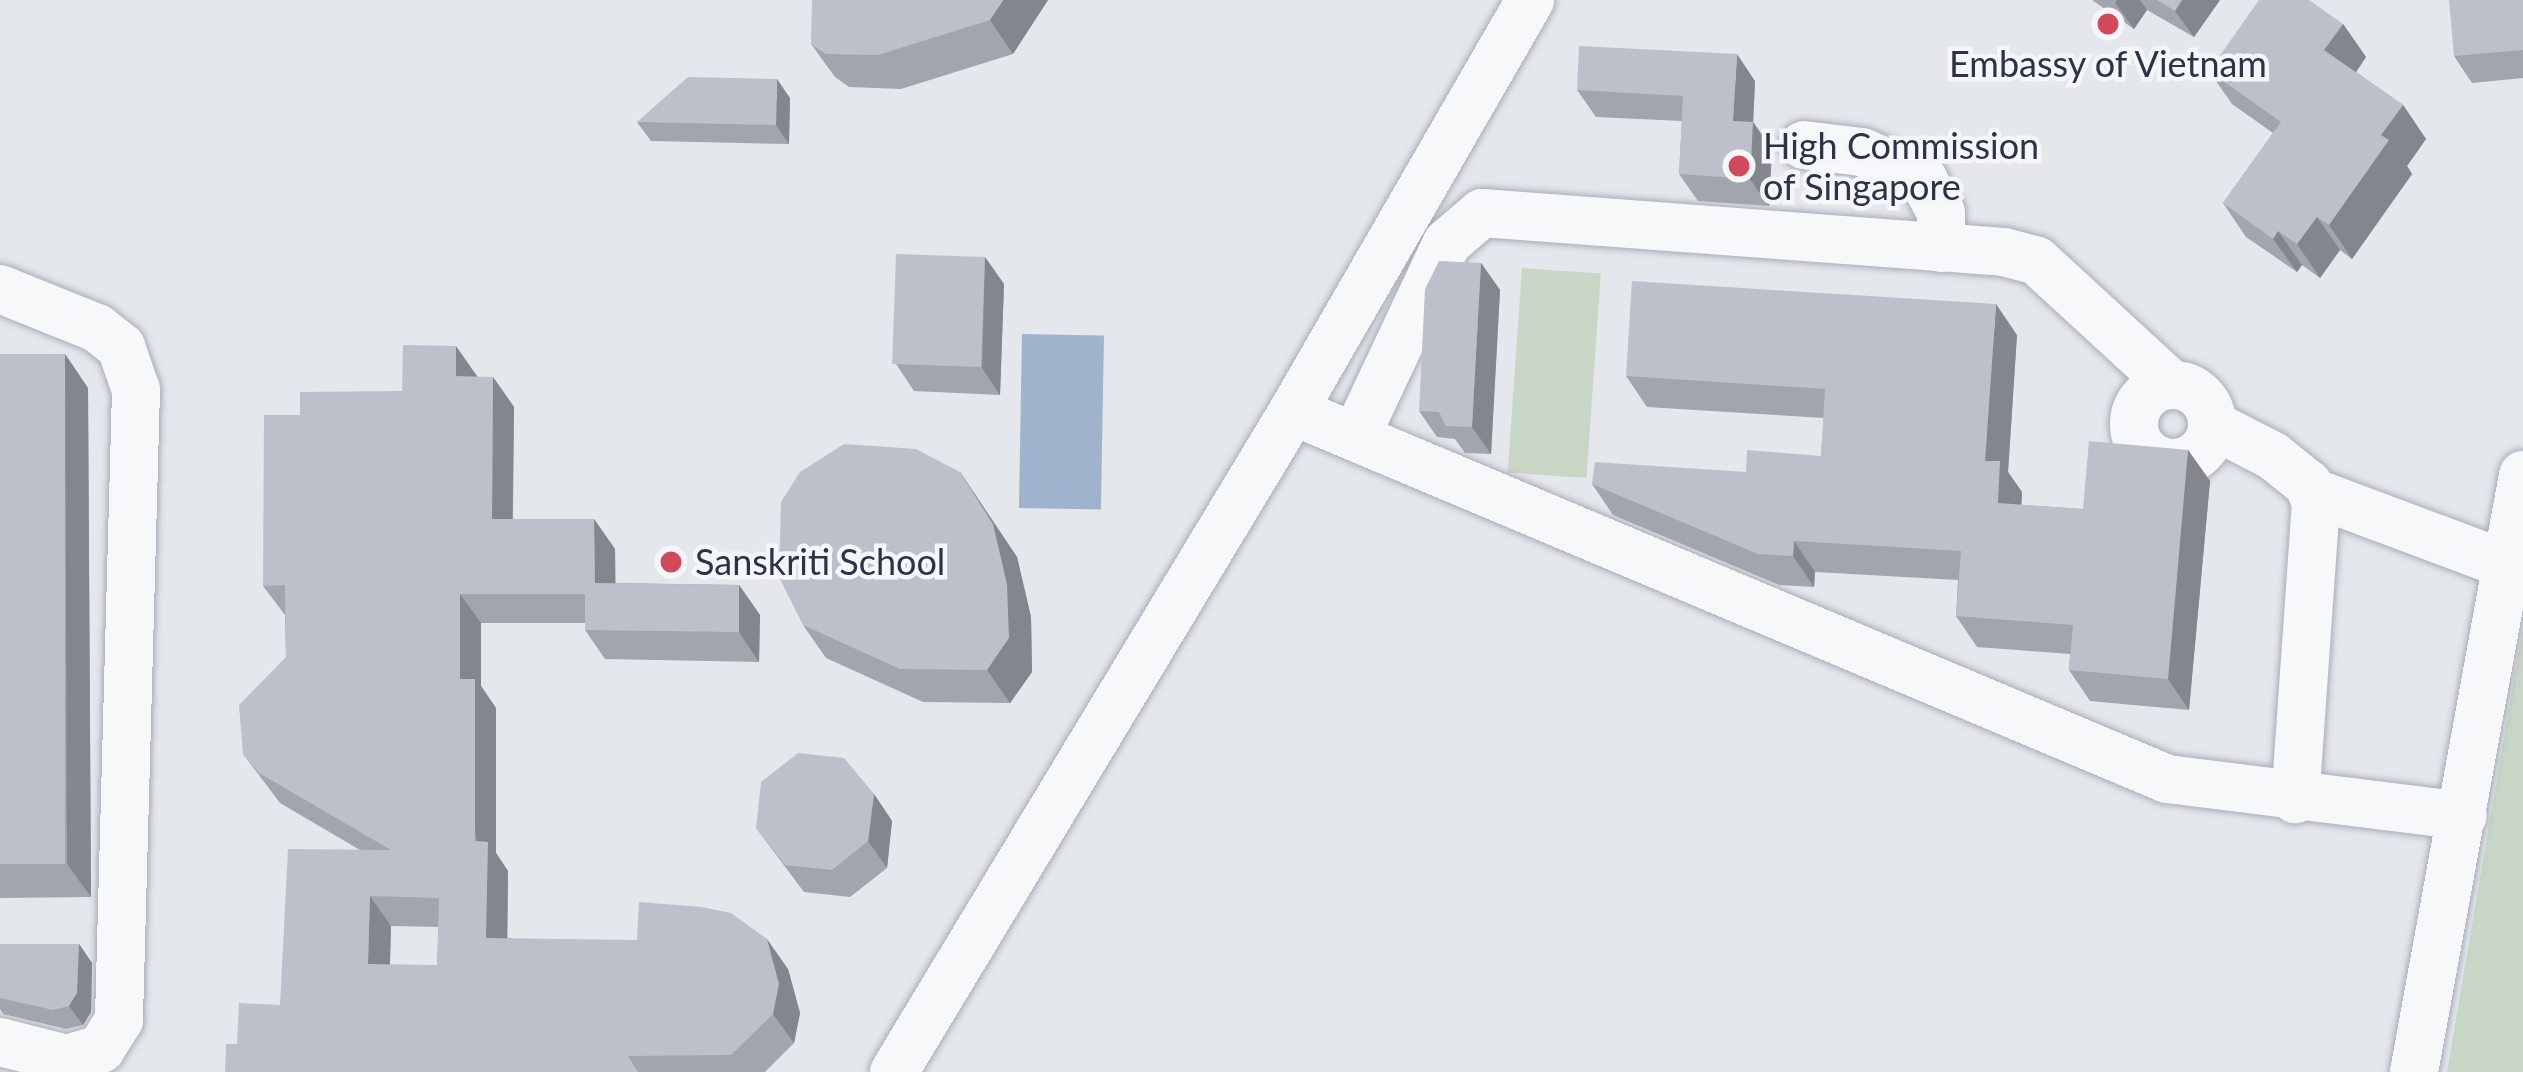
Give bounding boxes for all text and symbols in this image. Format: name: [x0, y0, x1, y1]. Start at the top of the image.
marker: Embassy of Vietnam: [2095, 11, 2121, 37]
place label: Embassy of Vietnam: [1948, 42, 2268, 86]
place label: High Commission of Singapore: [1763, 123, 2039, 208]
marker: High Commission of Singapore: [1726, 153, 1752, 179]
place label: Sanskriti School: [695, 540, 945, 584]
marker: Sanskriti School: [658, 549, 684, 575]

